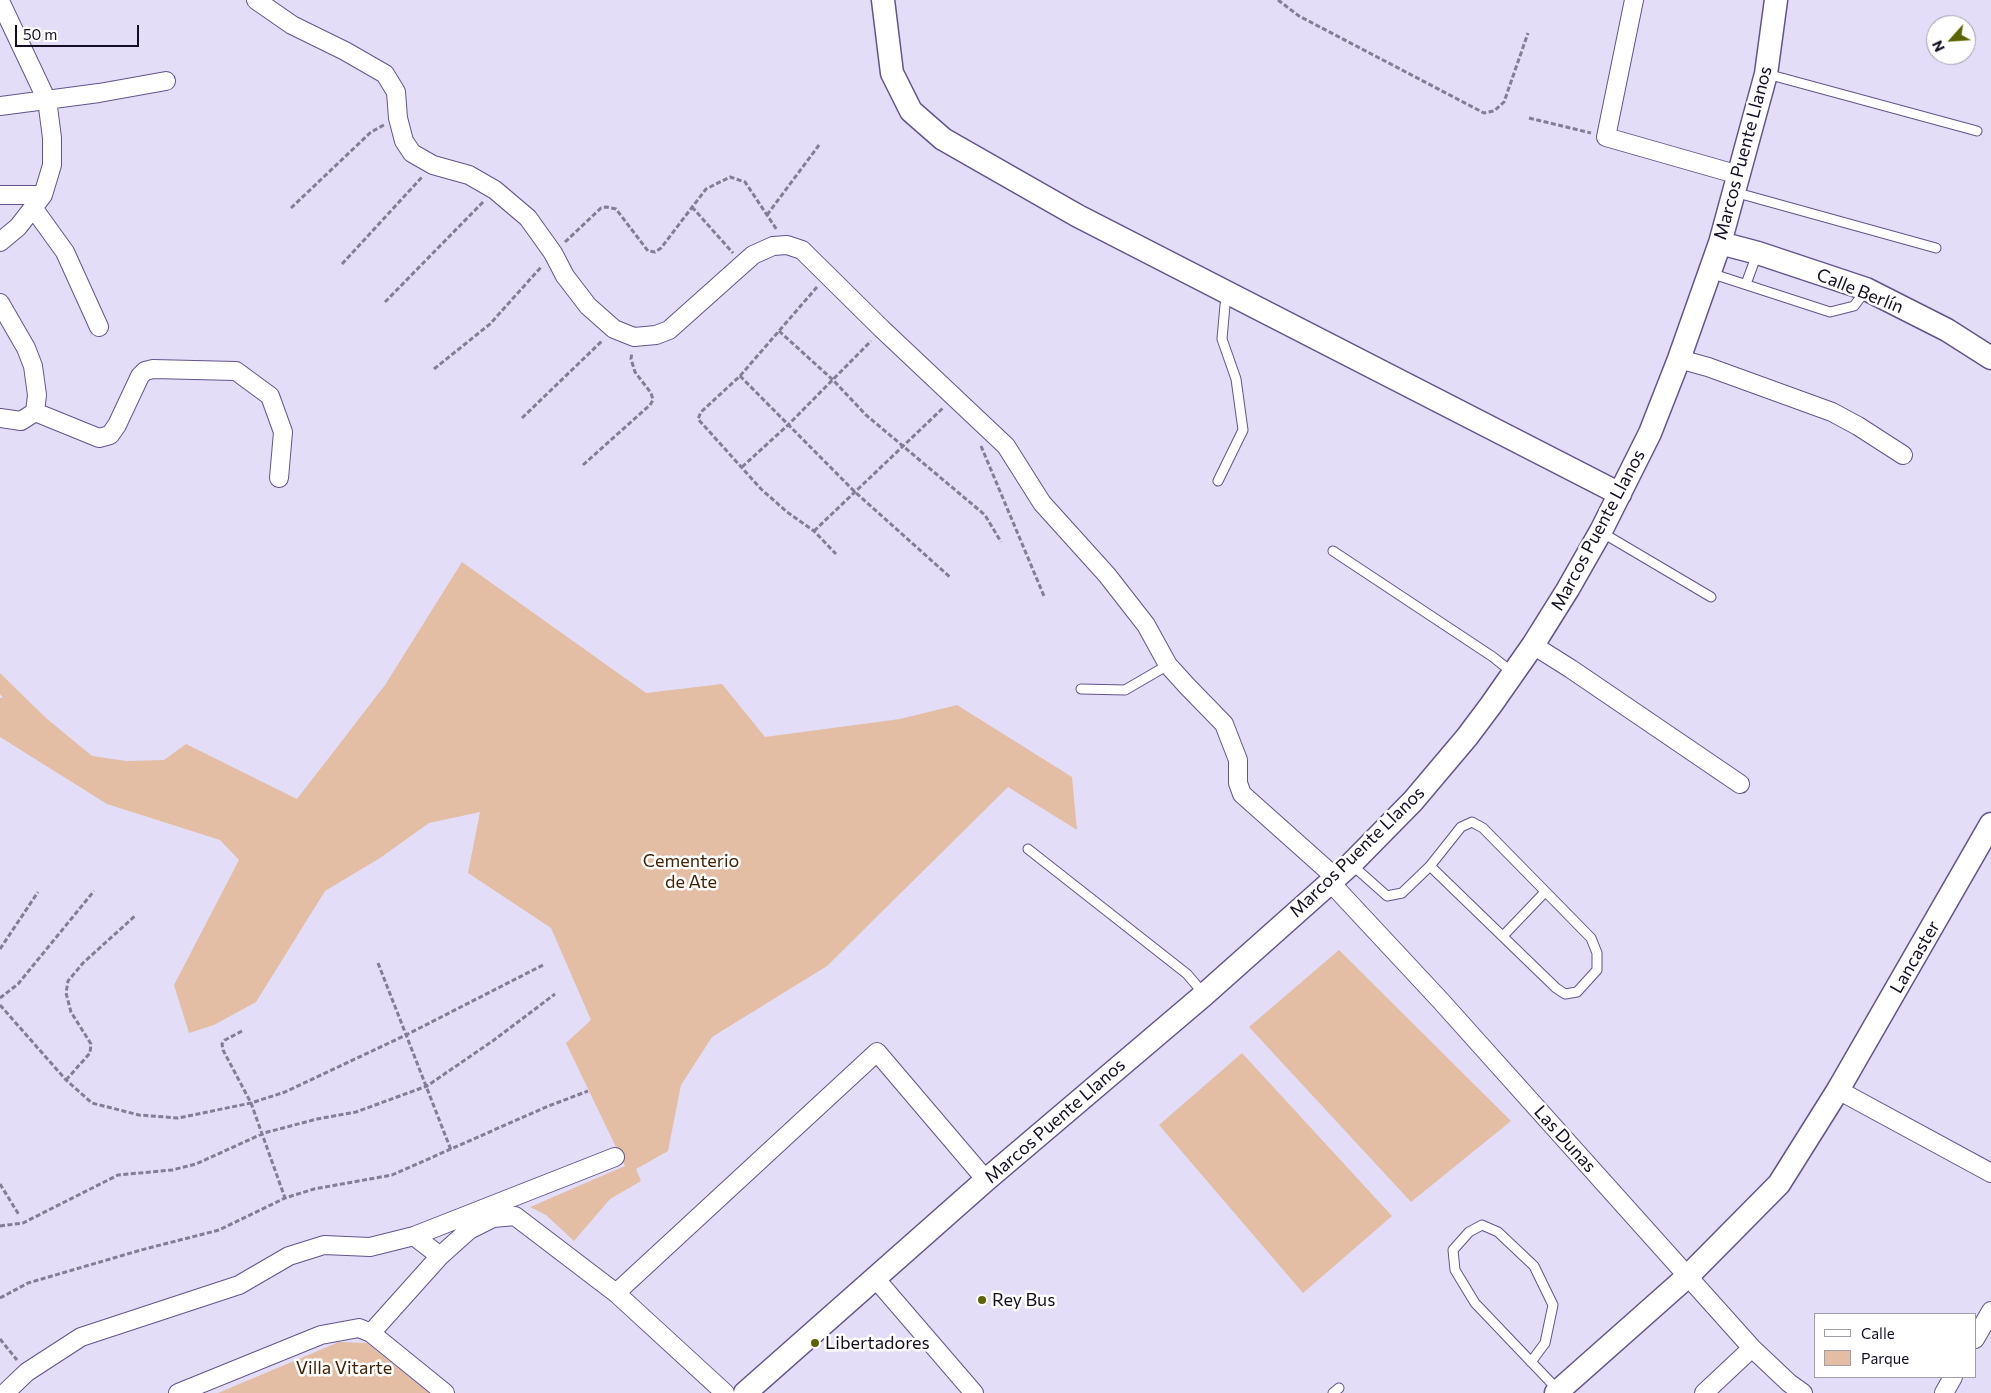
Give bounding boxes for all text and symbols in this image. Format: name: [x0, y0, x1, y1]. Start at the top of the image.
scale bar: [18, 15, 141, 47]
north arrow: [1926, 15, 1976, 65]
text: 50 m: [23, 25, 57, 43]
text: N: [1928, 38, 1948, 55]
street label: Marcos Puente Llanos: [1709, 64, 1777, 242]
street label: Calle Berlín: [1813, 264, 1907, 318]
street label: Marcos Puente Llanos: [1546, 446, 1650, 614]
street label: Marcos Puente Llanos: [1285, 782, 1429, 922]
park label: Cementerio de Ate: [643, 850, 739, 892]
street label: Lancaster: [1886, 917, 1944, 997]
street label: Marcos Puente Llanos: [980, 1054, 1130, 1188]
street label: Las Dunas: [1529, 1101, 1601, 1177]
place label: Rey Bus: [992, 1289, 1055, 1311]
marker: Rey Bus: [976, 1294, 988, 1306]
legend: [1814, 1313, 1976, 1378]
text: Calle: [1861, 1324, 1895, 1342]
place label: Libertadores: [825, 1332, 930, 1354]
marker: Libertadores: [809, 1337, 821, 1349]
text: Parque: [1861, 1349, 1909, 1367]
park label: Villa Vitarte: [296, 1357, 392, 1379]

